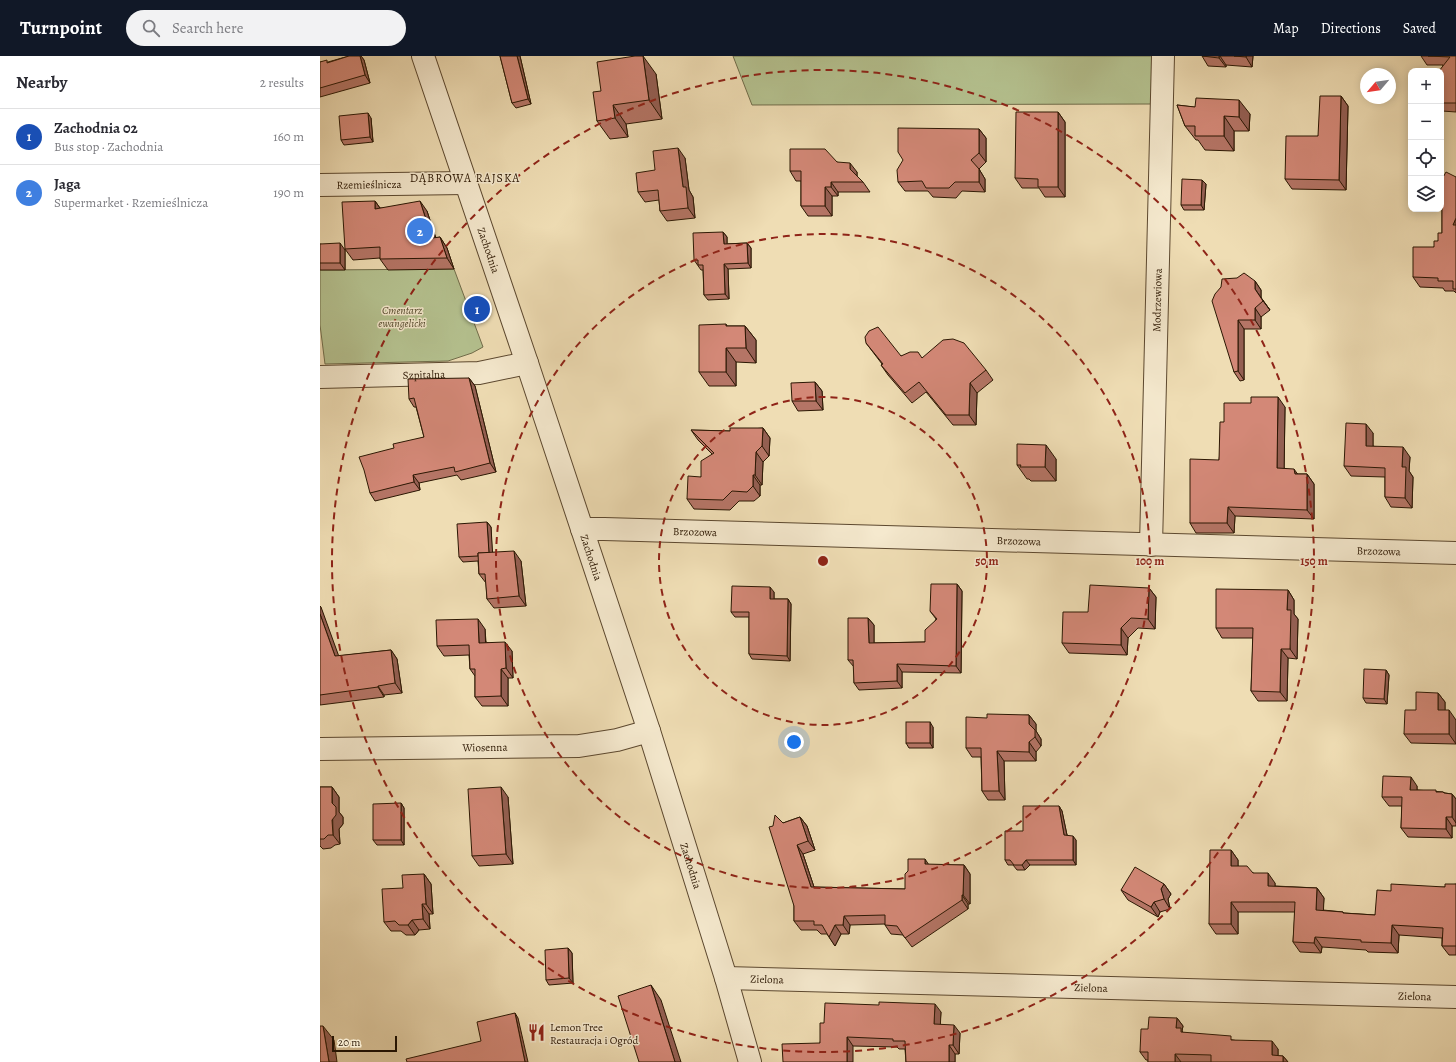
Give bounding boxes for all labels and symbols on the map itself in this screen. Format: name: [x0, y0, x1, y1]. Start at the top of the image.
north arrow: [1360, 68, 1396, 104]
district label: DĄBROWA RAJSKA: [410, 170, 520, 186]
street label: Rzemieślnicza: [336, 177, 403, 193]
pin: 2: [407, 216, 433, 246]
street label: Zachodnia: [474, 225, 503, 276]
street label: Modrzewiowa: [1149, 267, 1166, 332]
pin: 1: [464, 294, 490, 324]
park label: Cmentarz ewangelicki: [378, 303, 426, 331]
street label: Szpitalna: [403, 367, 446, 383]
street label: Brzozowa: [673, 524, 718, 540]
street label: Zachodnia: [576, 533, 606, 583]
street label: Brzozowa: [996, 533, 1042, 549]
street label: Brzozowa: [1356, 543, 1402, 559]
text: 50 m: [975, 553, 999, 569]
text: 100 m: [1136, 553, 1164, 569]
text: 150 m: [1300, 553, 1328, 569]
centre of rings: [816, 554, 830, 568]
your location: [784, 732, 804, 752]
street label: Wiosenna: [461, 740, 508, 755]
street label: Zachodnia: [676, 841, 705, 892]
street label: Zielona: [750, 972, 785, 988]
street label: Zielona: [1074, 980, 1109, 996]
street label: Zielona: [1398, 988, 1433, 1004]
place label: Lemon Tree Restauracja i Ogród: [550, 1020, 638, 1048]
restaurant icon: Lemon Tree Restauracja i Ogród: [527, 1023, 547, 1043]
scale bar: [332, 1034, 397, 1053]

